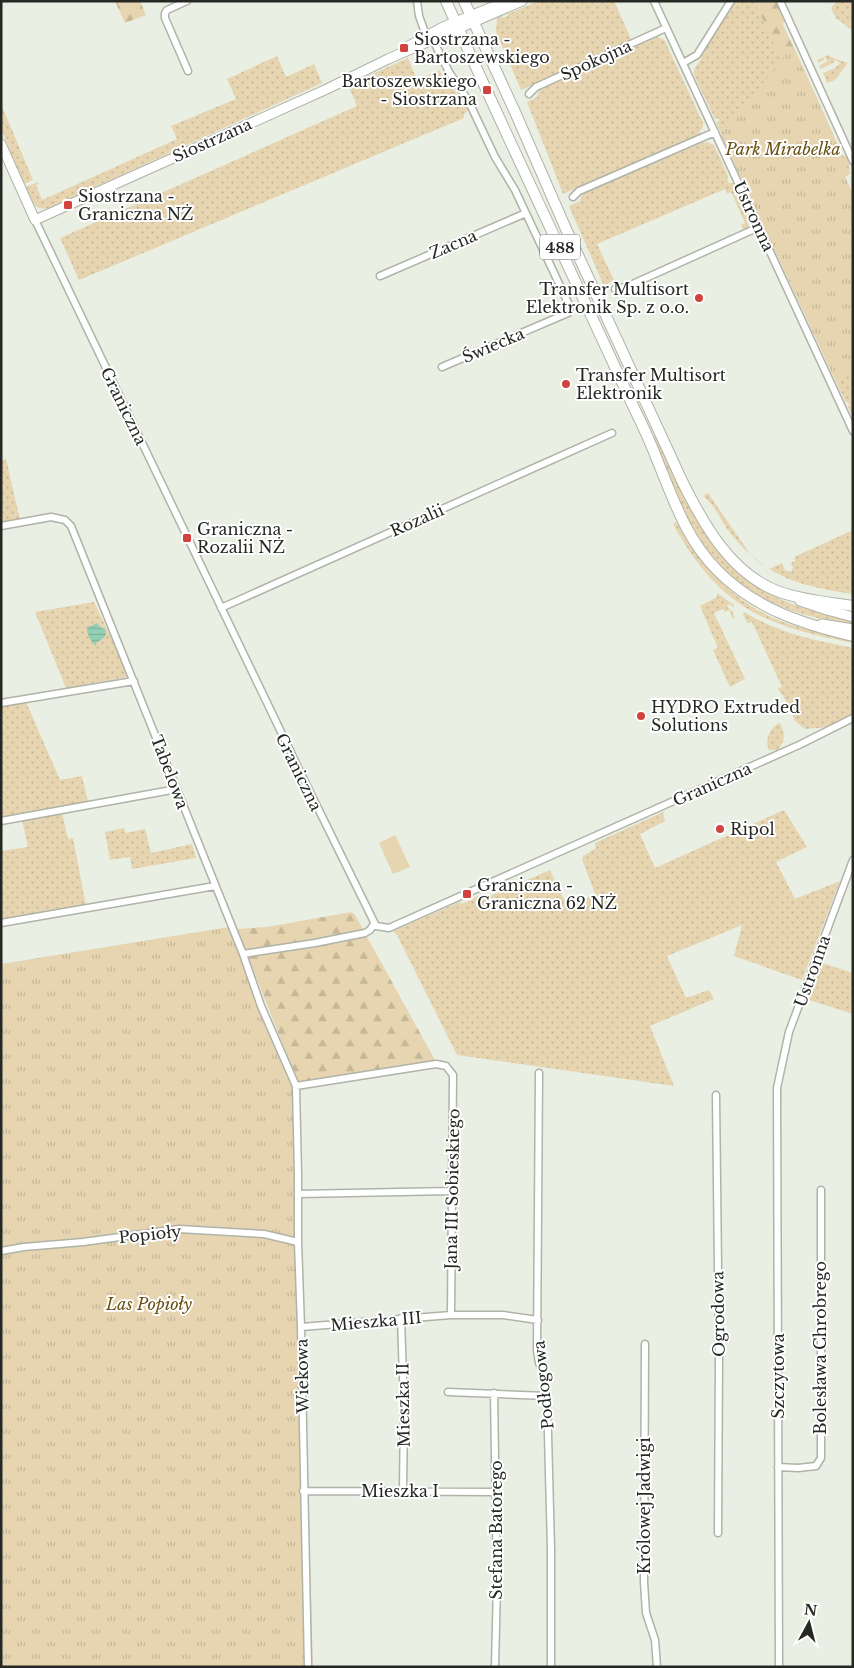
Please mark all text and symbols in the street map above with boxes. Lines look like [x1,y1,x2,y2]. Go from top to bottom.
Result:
place label: Siostrzana - Bartoszewskiego [414,29,550,67]
street label: Spokojna [557,35,635,85]
marker: Siostrzana - Bartoszewskiego [398,42,410,54]
place label: Bartoszewskiego - Siostrzana [341,71,477,109]
marker: Bartoszewskiego - Siostrzana [481,84,493,96]
street label: Siostrzana [169,114,255,166]
park label: Park Mirabelka [724,139,841,159]
street label: Ustronna [729,178,779,254]
place label: Siostrzana - Graniczna NŻ [78,186,193,224]
marker: Siostrzana - Graniczna NŻ [62,199,74,211]
street label: Zacna [426,225,480,263]
road number: 488 [540,234,580,260]
place label: Transfer Multisort Elektronik Sp. z o.o. [526,279,689,317]
marker: Transfer Multisort Elektronik Sp. z o.o. [693,292,705,304]
street label: Świecka [459,323,527,367]
street label: Graniczna [97,364,152,448]
place label: Transfer Multisort Elektronik [576,365,726,403]
marker: Transfer Multisort Elektronik [560,378,572,390]
street label: Rozalii [387,499,447,541]
place label: Graniczna - Rozalii NŻ [197,519,293,557]
marker: Graniczna - Rozalii NŻ [181,532,193,544]
place label: HYDRO Extruded Solutions [651,697,800,735]
marker: HYDRO Extruded Solutions [635,710,647,722]
street label: Graniczna [272,730,327,814]
street label: Tabelowa [147,732,193,812]
street label: Graniczna [669,758,755,810]
place label: Ripol [730,819,775,839]
marker: Ripol [714,823,726,835]
place label: Graniczna - Graniczna 62 NŻ [477,875,617,913]
marker: Graniczna - Graniczna 62 NŻ [461,888,473,900]
street label: Ustronna [790,932,834,1010]
street label: Jana III Sobieskiego [441,1108,463,1272]
street label: Popioły [118,1221,183,1247]
street label: Bolesława Chrobrego [810,1261,830,1435]
street label: Ogrodowa [707,1271,729,1357]
park label: Las Popioły [105,1294,193,1314]
street label: Mieszka III [330,1307,422,1335]
street label: Szczytowa [768,1333,788,1419]
street label: Wiekowa [291,1338,313,1415]
street label: Podłogowa [528,1339,558,1431]
street label: Mieszka II [392,1363,414,1447]
street label: Królowej Jadwigi [634,1437,654,1575]
street label: Stefana Batorego [486,1460,506,1600]
street label: Mieszka I [361,1481,439,1501]
north arrow [784,1598,834,1648]
text: N [803,1600,818,1620]

